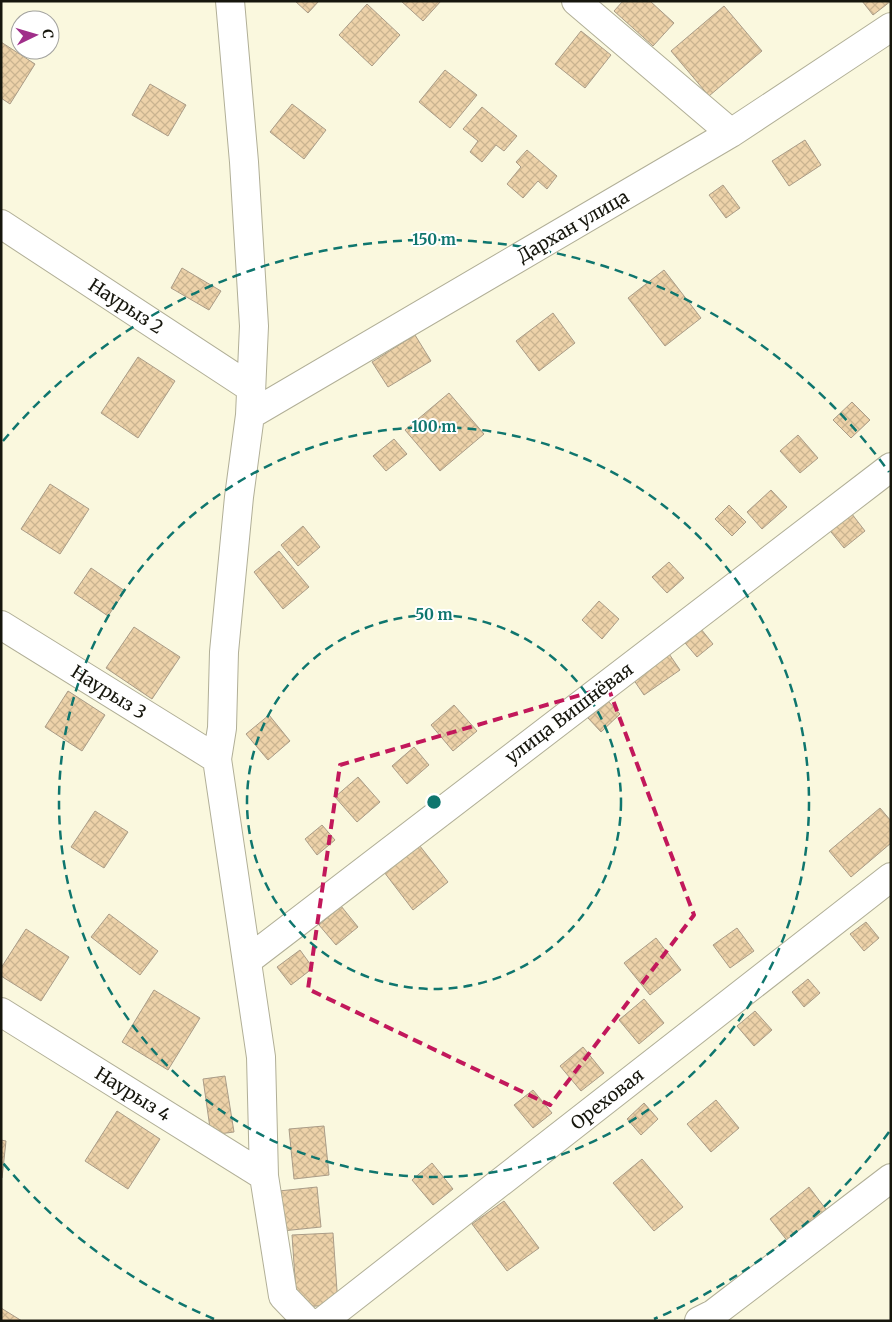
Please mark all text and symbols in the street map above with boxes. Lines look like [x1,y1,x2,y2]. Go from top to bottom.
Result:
north arrow [10,10,60,60]
text: С [39,28,57,39]
street label: Дархан улица [513,185,633,267]
text: 150 m [412,230,456,249]
street label: Наурыз 2 [84,273,168,339]
text: 100 m [412,417,456,436]
text: 50 m [415,605,453,624]
street label: улица Вишнёвая [500,657,638,769]
street label: Наурыз 3 [67,660,151,724]
centre of rings [425,793,443,811]
street label: Наурыз 4 [91,1062,175,1126]
street label: Ореховая [566,1063,648,1135]

